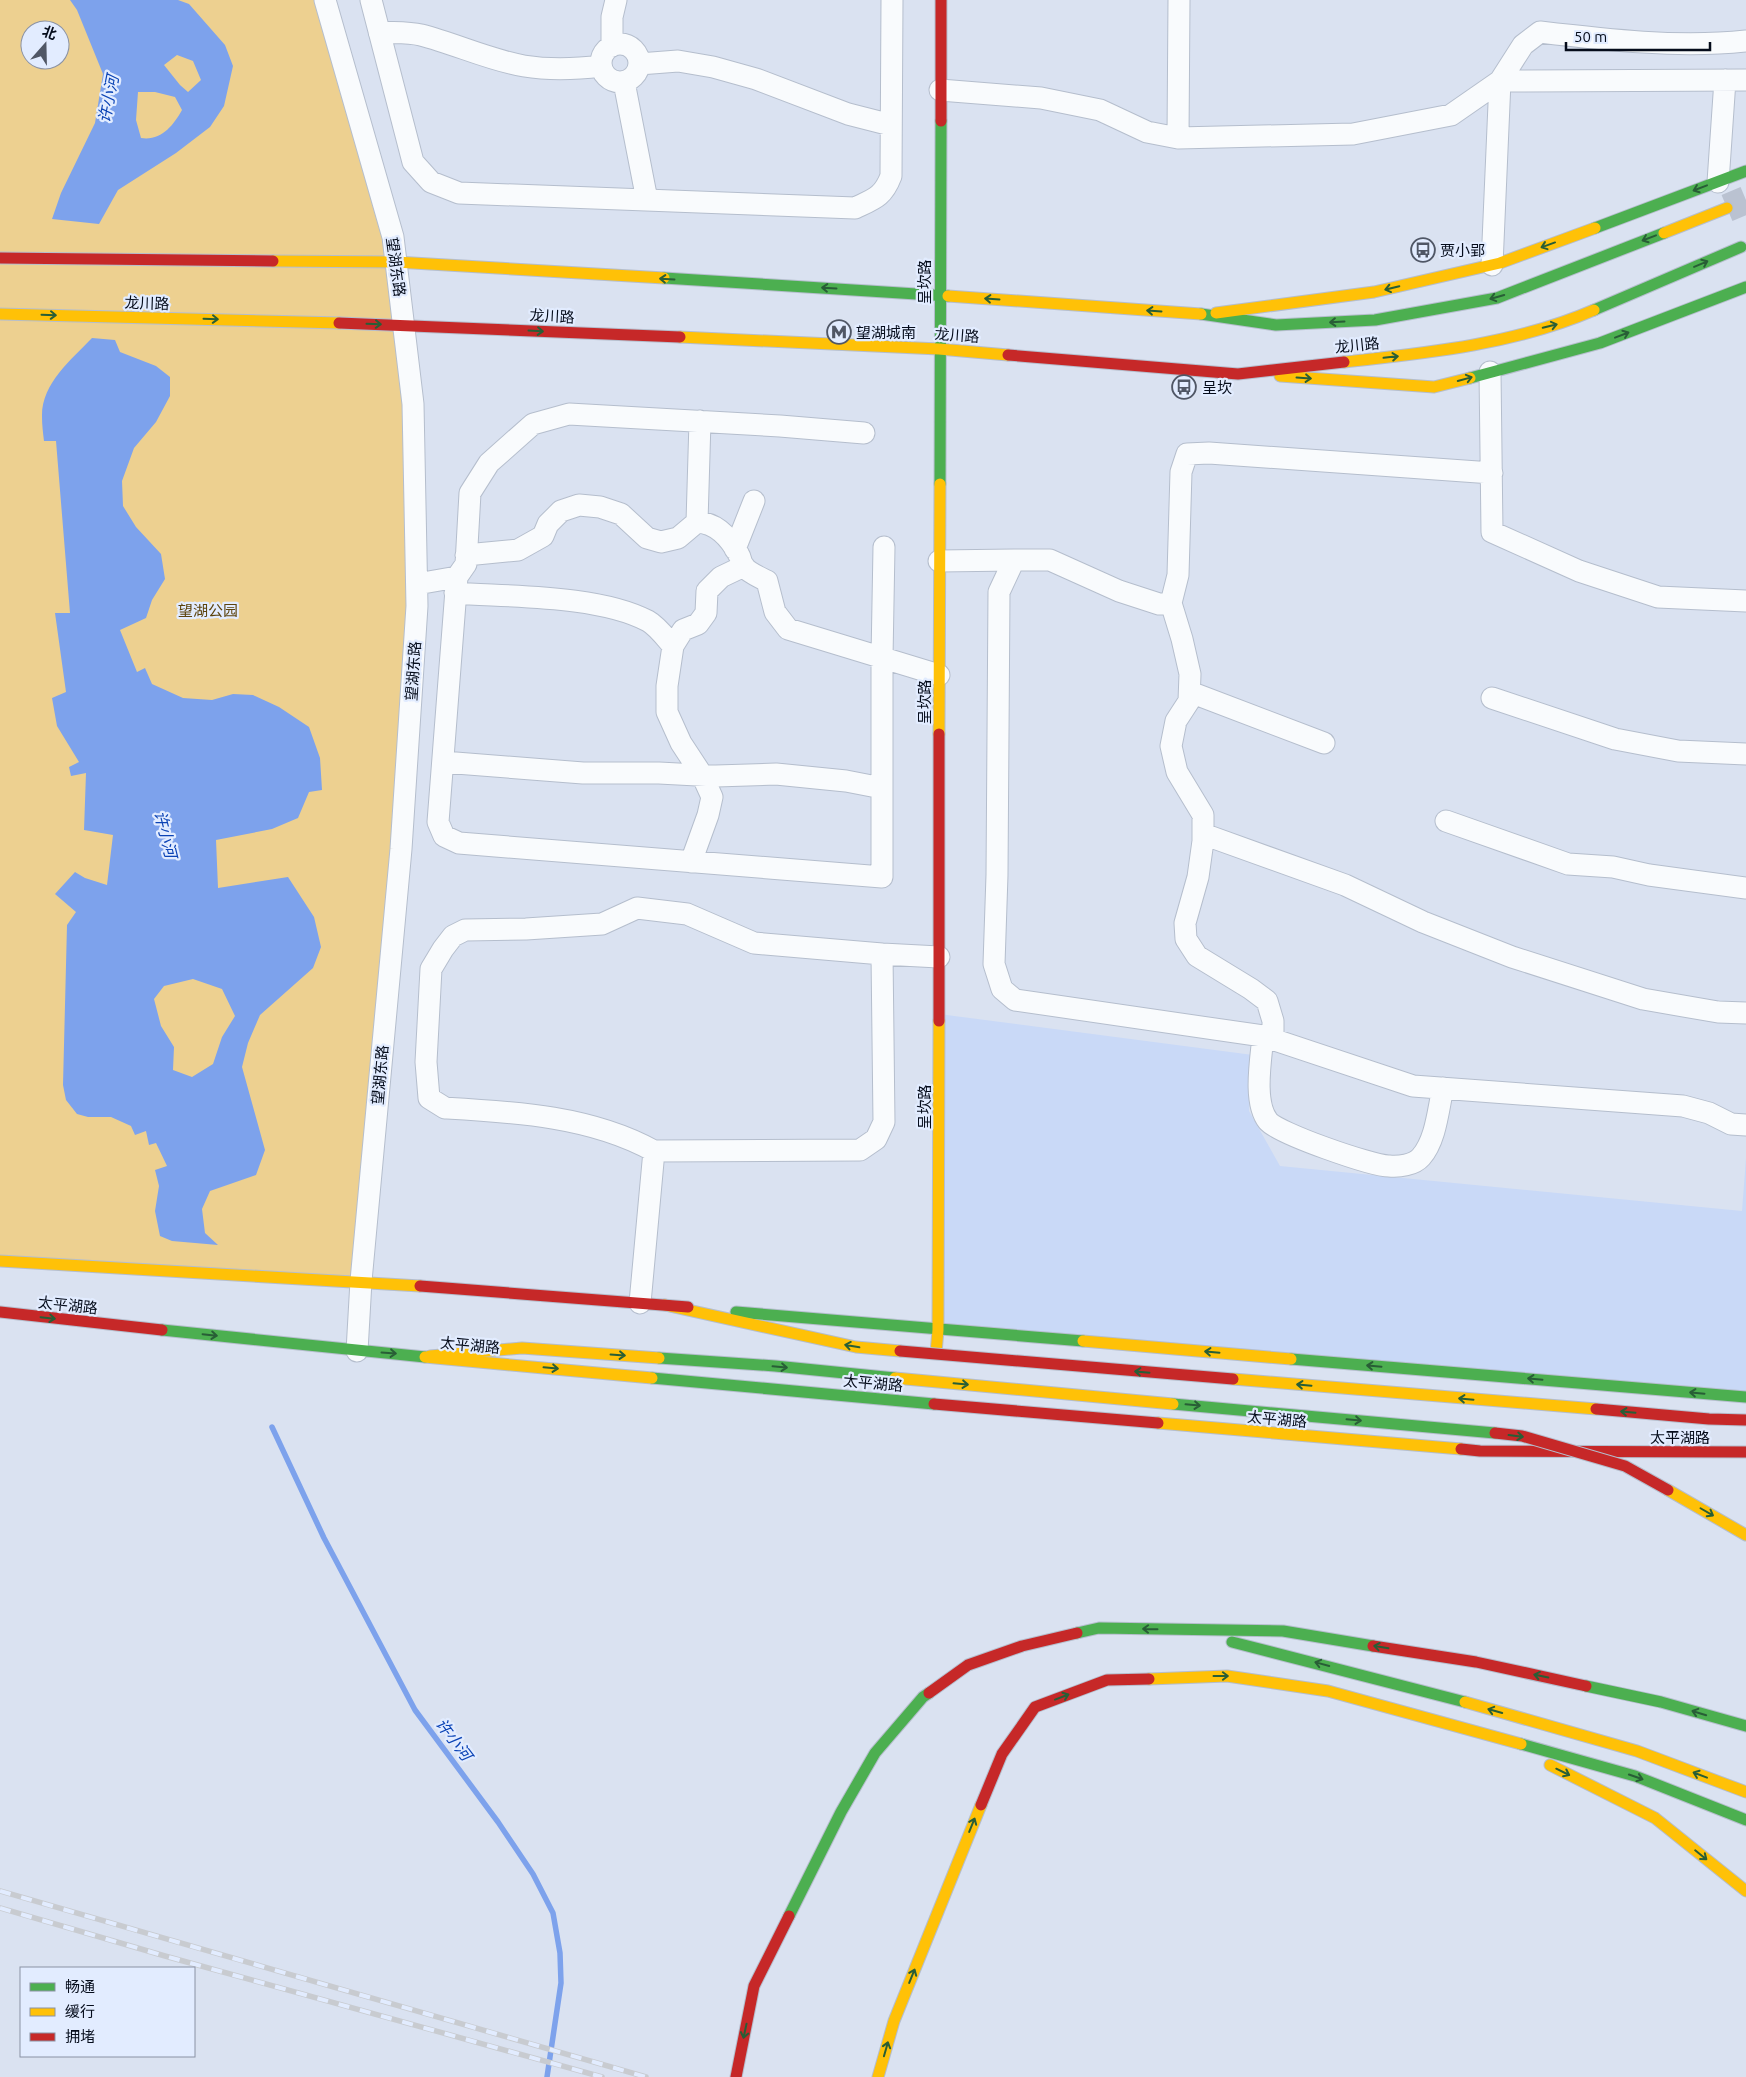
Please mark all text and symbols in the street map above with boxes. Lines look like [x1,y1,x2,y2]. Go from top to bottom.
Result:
north arrow [20,20,70,70]
scale bar [1566,20,1710,52]
text: 北 [40,23,59,43]
text: 50 m [1574,28,1607,45]
water label: 许小河 [95,71,122,124]
one-way arrow [1693,184,1709,193]
one-way arrow [1642,234,1657,244]
street label: 望湖东路 [383,236,409,298]
bus stop icon: 贾小郢 [1410,237,1436,263]
one-way arrow [1541,241,1556,250]
place label: 贾小郢 [1440,242,1485,259]
street label: 呈坎路 [916,259,933,305]
one-way arrow [1693,259,1708,269]
one-way arrow [659,274,675,283]
one-way arrow [822,284,838,293]
one-way arrow [1384,284,1400,293]
one-way arrow [1490,292,1506,302]
street label: 龙川路 [124,294,170,312]
one-way arrow [984,294,1000,303]
street label: 龙川路 [529,306,575,326]
one-way arrow [1146,306,1162,316]
one-way arrow [40,310,56,320]
one-way arrow [203,315,219,324]
one-way arrow [1329,318,1345,327]
one-way arrow [365,319,381,329]
metro station icon: 望湖城南 [826,319,852,345]
one-way arrow [1542,321,1558,330]
place label: 望湖城南 [856,324,916,341]
street label: 龙川路 [934,325,980,345]
one-way arrow [528,326,544,335]
one-way arrow [1614,329,1629,339]
street label: 龙川路 [1334,334,1380,356]
one-way arrow [1383,352,1399,362]
bus stop icon: 呈坎 [1171,374,1197,400]
one-way arrow [1296,374,1312,383]
one-way arrow [1457,374,1473,383]
place label: 呈坎 [1202,379,1232,396]
park label: 望湖公园 [178,602,238,619]
street label: 望湖东路 [402,640,424,702]
street label: 呈坎路 [916,679,933,725]
water label: 许小河 [151,809,181,862]
street label: 望湖东路 [369,1044,391,1106]
street label: 呈坎路 [916,1084,933,1130]
street label: 太平湖路 [37,1293,99,1317]
one-way arrow [40,1313,56,1323]
one-way arrow [202,1330,218,1340]
street label: 太平湖路 [439,1334,501,1356]
one-way arrow [844,1340,860,1350]
one-way arrow [1204,1348,1220,1357]
one-way arrow [381,1349,397,1358]
one-way arrow [610,1350,626,1359]
one-way arrow [1366,1361,1382,1371]
one-way arrow [772,1362,788,1372]
one-way arrow [543,1363,559,1373]
one-way arrow [1134,1367,1150,1377]
street label: 太平湖路 [842,1372,904,1394]
one-way arrow [1528,1375,1544,1384]
one-way arrow [953,1379,969,1389]
one-way arrow [1296,1381,1312,1390]
one-way arrow [1690,1388,1706,1397]
one-way arrow [1458,1394,1474,1403]
one-way arrow [1184,1400,1200,1410]
one-way arrow [1620,1407,1636,1417]
street label: 太平湖路 [1246,1408,1308,1430]
one-way arrow [1346,1416,1362,1425]
street label: 太平湖路 [1650,1429,1710,1446]
one-way arrow [1508,1431,1524,1441]
one-way arrow [1700,1507,1715,1517]
one-way arrow [1142,1624,1158,1634]
one-way arrow [1374,1641,1390,1651]
one-way arrow [1314,1659,1330,1668]
one-way arrow [1533,1670,1549,1680]
one-way arrow [1212,1671,1229,1681]
one-way arrow [1054,1692,1069,1701]
one-way arrow [1488,1705,1504,1715]
one-way arrow [1692,1708,1707,1717]
water label: 许小河 [432,1714,477,1766]
one-way arrow [1555,1768,1570,1777]
one-way arrow [1693,1770,1709,1779]
one-way arrow [1627,1773,1643,1782]
one-way arrow [968,1818,977,1833]
one-way arrow [1695,1849,1708,1860]
legend [20,1967,195,2057]
one-way arrow [908,1969,917,1984]
text: 畅通 [65,1978,95,1995]
text: 缓行 [65,2003,95,2020]
one-way arrow [740,2023,749,2039]
text: 拥堵 [65,2028,95,2045]
one-way arrow [882,2041,891,2057]

